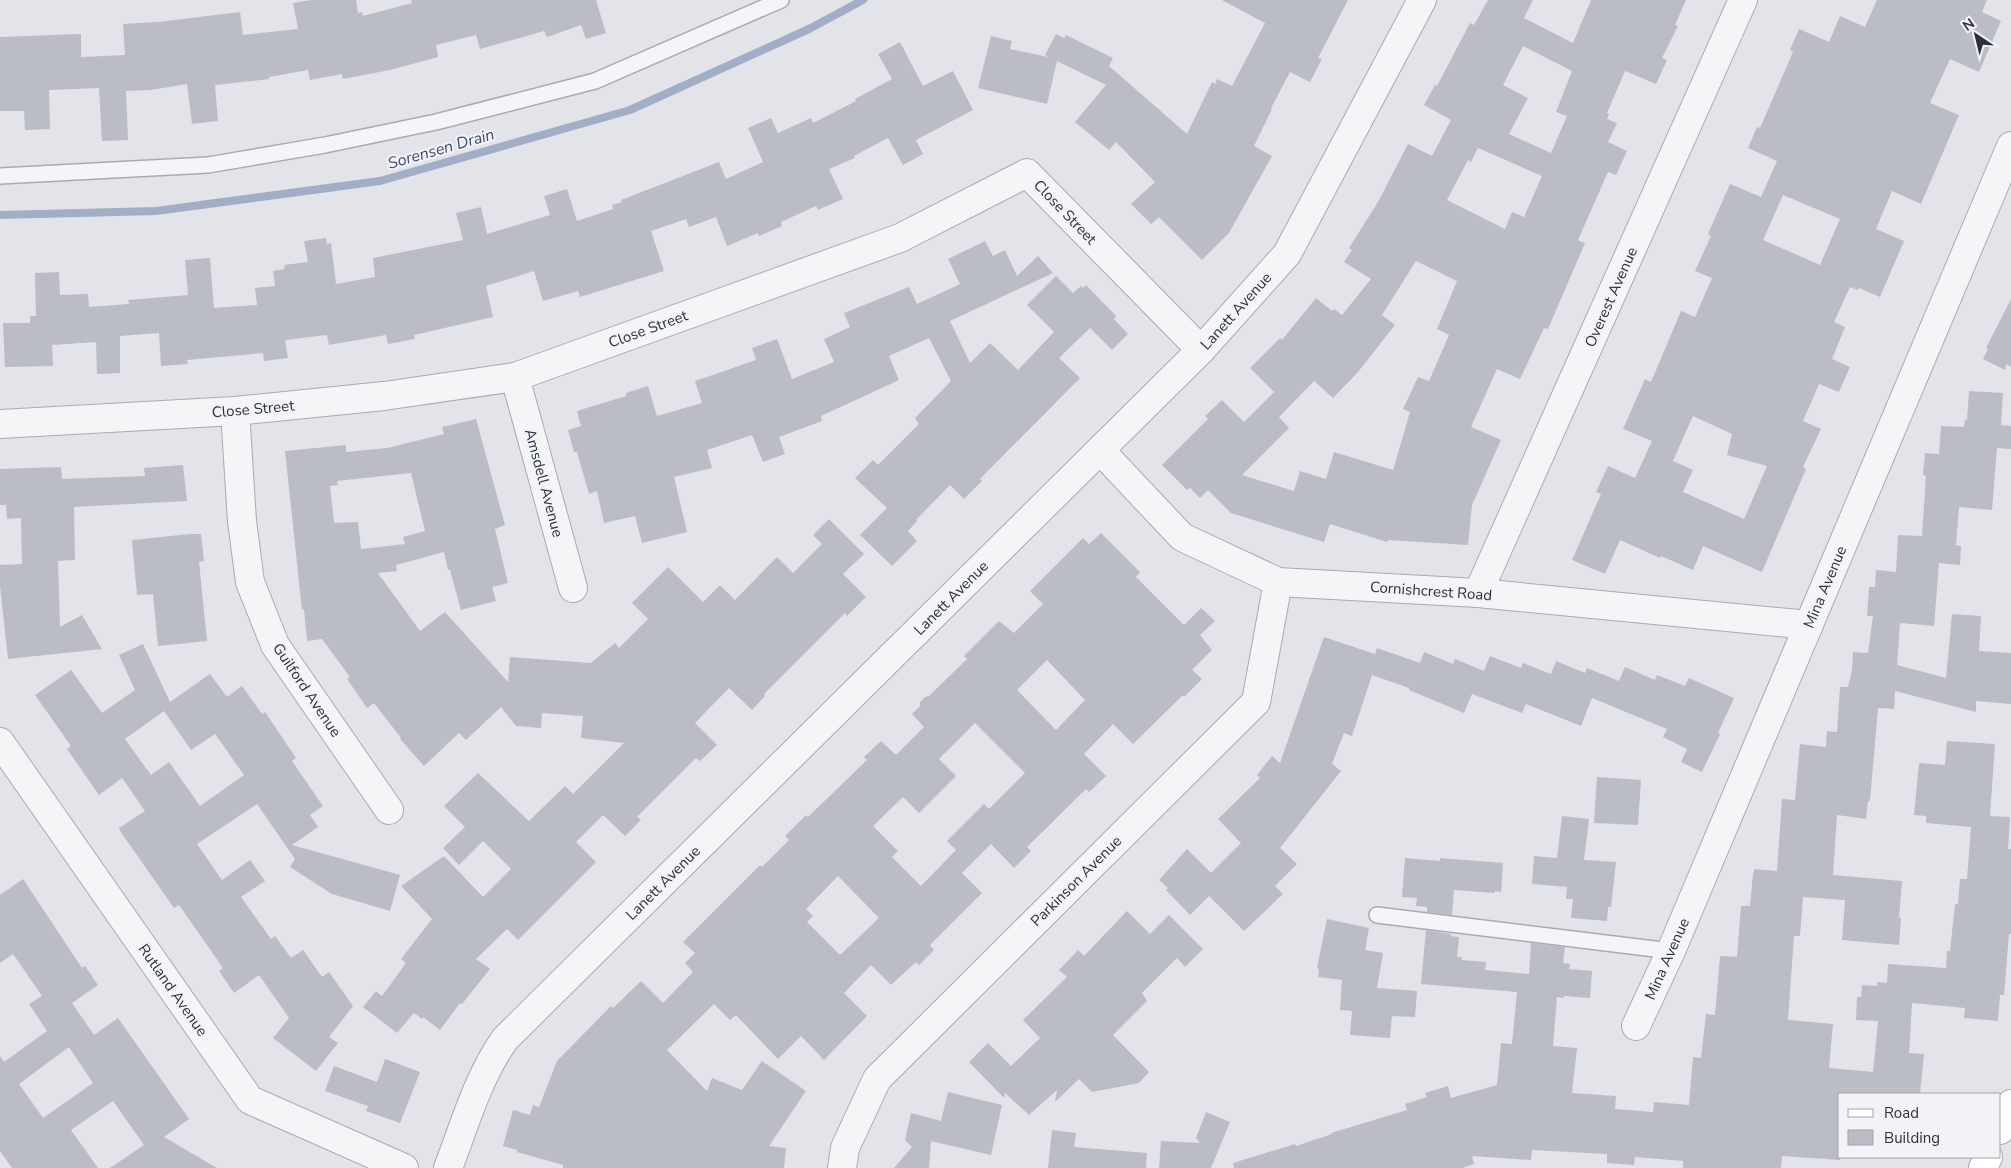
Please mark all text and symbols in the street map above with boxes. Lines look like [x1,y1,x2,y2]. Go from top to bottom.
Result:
north arrow [1951,10,2001,60]
text: N [1959,14,1979,36]
water label: Sorensen Drain [385,123,497,175]
street label: Close Street [1029,175,1101,249]
street label: Overest Avenue [1580,244,1642,350]
street label: Lanett Avenue [1196,268,1276,354]
street label: Close Street [606,305,691,353]
street label: Close Street [211,395,296,423]
street label: Amsdell Avenue [520,427,568,539]
street label: Mina Avenue [1799,543,1851,631]
street label: Lanett Avenue [909,556,993,640]
street label: Cornishcrest Road [1369,577,1493,605]
street label: Guilford Avenue [268,639,346,741]
street label: Parkinson Avenue [1026,831,1126,931]
street label: Lanett Avenue [621,841,705,925]
street label: Mina Avenue [1640,915,1694,1003]
street label: Rutland Avenue [134,940,212,1040]
legend [1838,1093,2001,1158]
text: Road [1884,1103,1919,1123]
text: Building [1884,1128,1940,1148]

